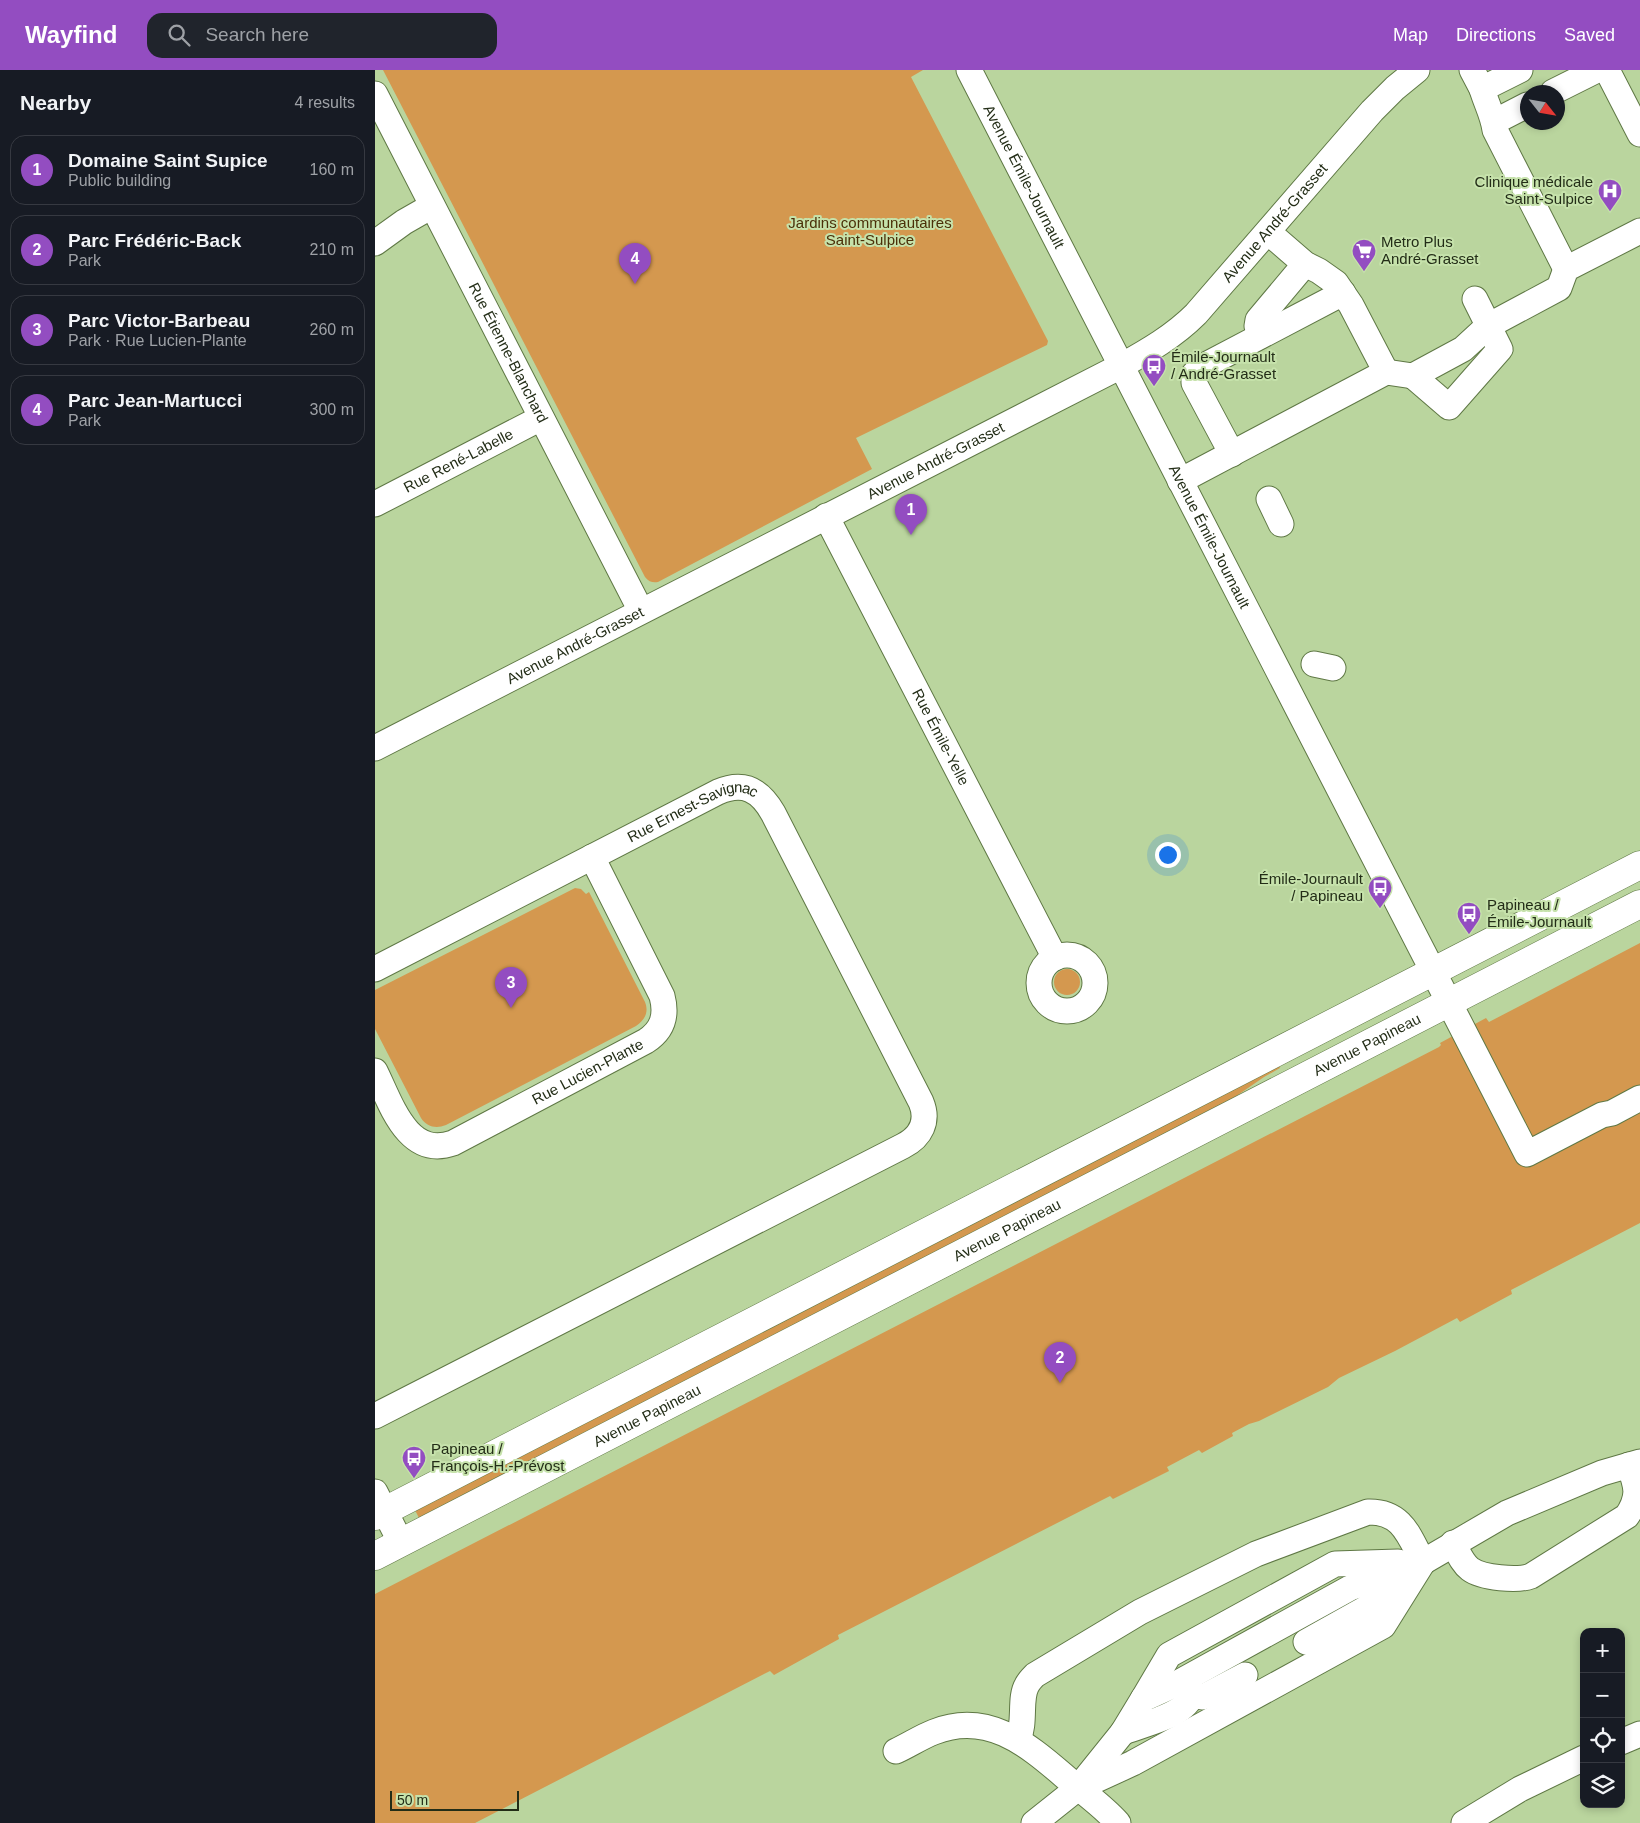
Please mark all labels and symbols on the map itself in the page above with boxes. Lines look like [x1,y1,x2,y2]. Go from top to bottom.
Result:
north arrow [1520,85,1565,130]
street label: Avenue Émile-Journault [980,102,1069,252]
street label: Avenue André-Grasset [1218,159,1331,286]
place label: Clinique médicale Saint-Sulpice [1475,173,1593,207]
hospital icon: Clinique médicale Saint-Sulpice [1597,178,1623,212]
park label: Jardins communautaires Saint-Sulpice [788,214,952,248]
place label: Metro Plus André-Grasset [1381,233,1479,267]
supermarket icon: Metro Plus André-Grasset [1351,238,1377,272]
pin: 4 [619,243,651,284]
street label: Rue Étienne-Blanchard [466,280,552,425]
place label: Émile-Journault / André-Grasset [1171,348,1277,382]
bus stop icon: Émile-Journault / André-Grasset [1141,353,1167,387]
street label: Avenue André-Grasset [864,418,1008,503]
street label: Rue René-Labelle [401,425,516,496]
street label: Avenue Émile-Journault [1166,462,1254,612]
pin: 1 [895,494,927,535]
street label: Avenue André-Grasset [504,603,647,687]
street label: Rue Émile-Yelle [909,686,973,788]
street label: Rue Ernest-Savignac [624,778,762,845]
your location [1155,842,1181,868]
place label: Émile-Journault / Papineau [1259,870,1364,904]
bus stop icon: Émile-Journault / Papineau [1367,875,1393,909]
place label: Papineau / Émile-Journault [1487,896,1592,930]
bus stop icon: Papineau / Émile-Journault [1456,901,1482,935]
pin: 3 [495,967,527,1008]
street label: Avenue Papineau [1310,1010,1423,1079]
street label: Rue Lucien-Plante [529,1035,646,1108]
street label: Avenue Papineau [950,1195,1063,1264]
pin: 2 [1044,1342,1076,1383]
street label: Avenue Papineau [590,1381,703,1450]
place label: Papineau / François-H.-Prévost [431,1440,565,1474]
bus stop icon: Papineau / François-H.-Prévost [401,1445,427,1479]
scale bar [390,1788,519,1811]

